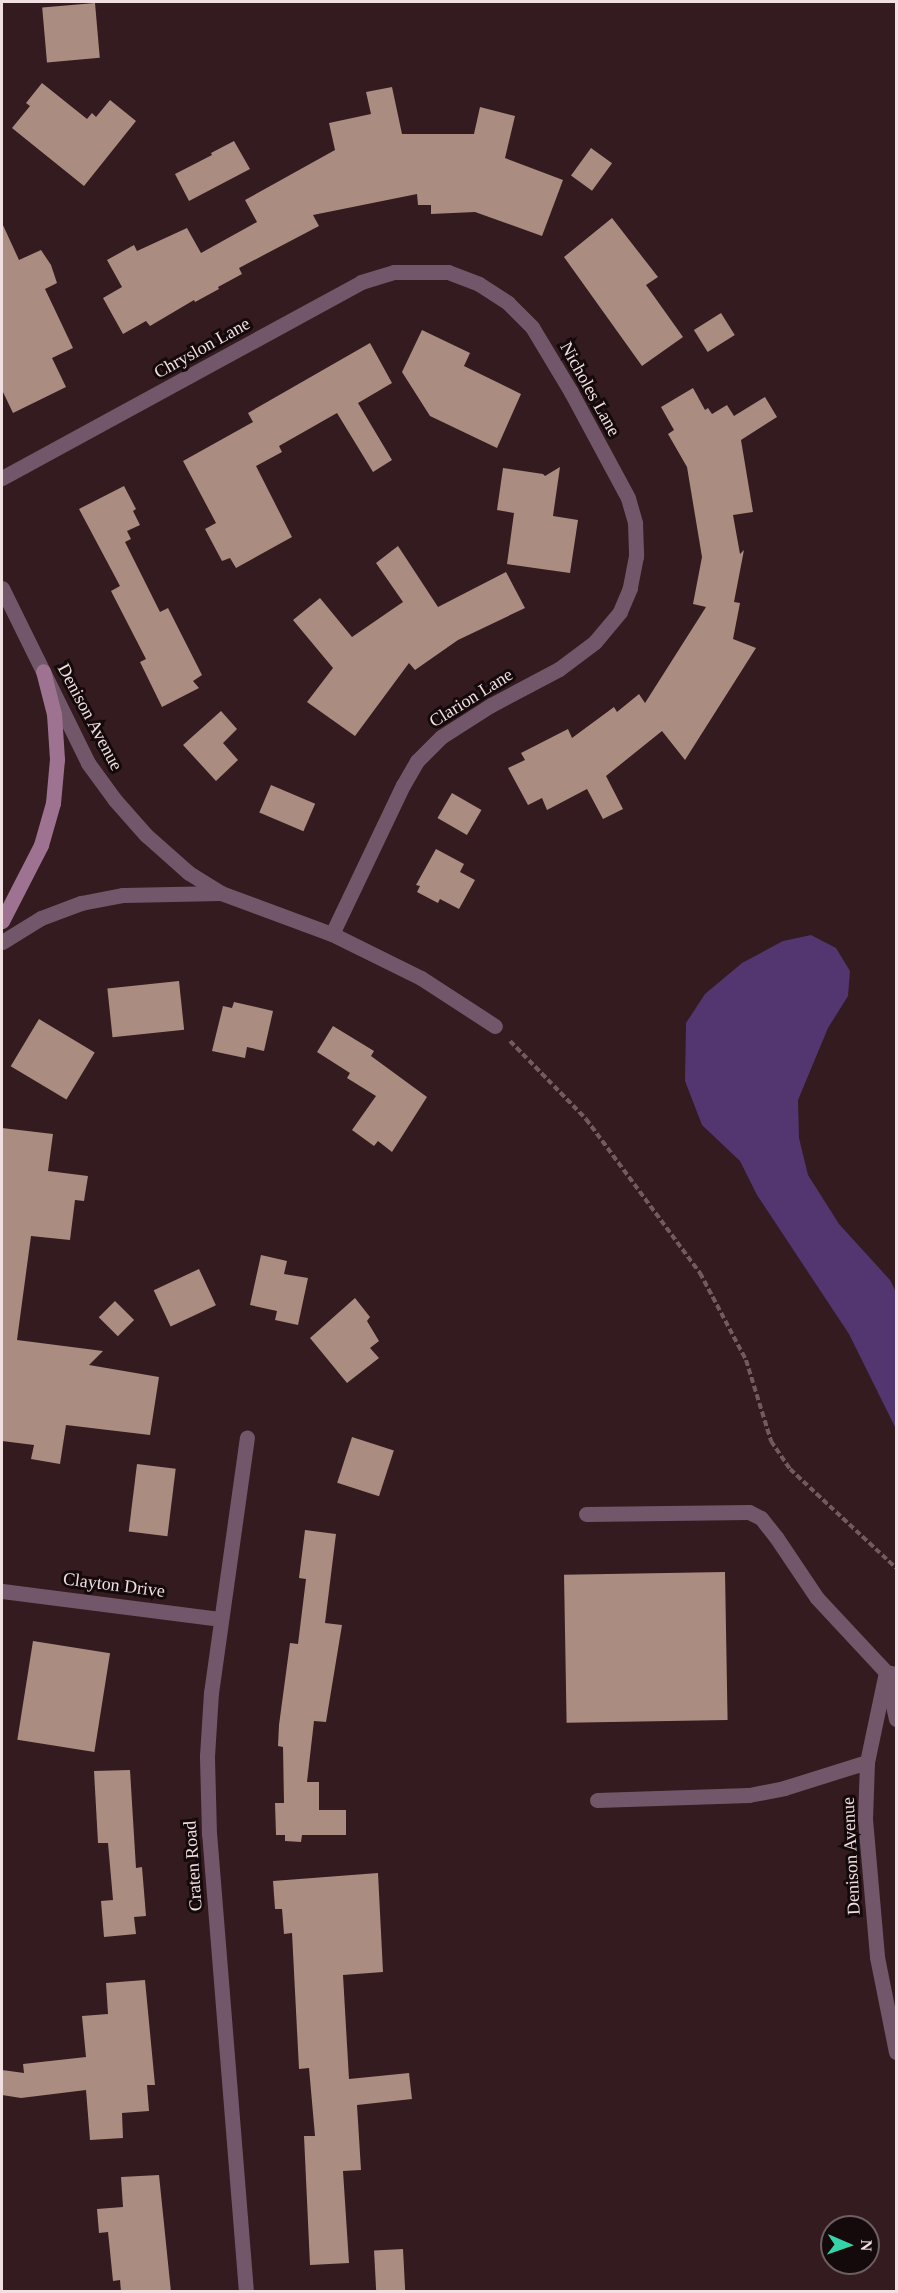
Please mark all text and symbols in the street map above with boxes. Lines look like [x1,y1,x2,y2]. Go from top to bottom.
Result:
street label: Chryslon Lane [150,313,254,383]
street label: Nicholes Lane [555,338,625,440]
street label: Denison Avenue [52,659,128,775]
street label: Clarion Lane [425,664,517,732]
street label: Clayton Drive [62,1568,166,1602]
street label: Denison Avenue [837,1796,865,1916]
street label: Craten Road [179,1820,207,1912]
north arrow [820,2215,880,2275]
text: N [858,2240,875,2252]

